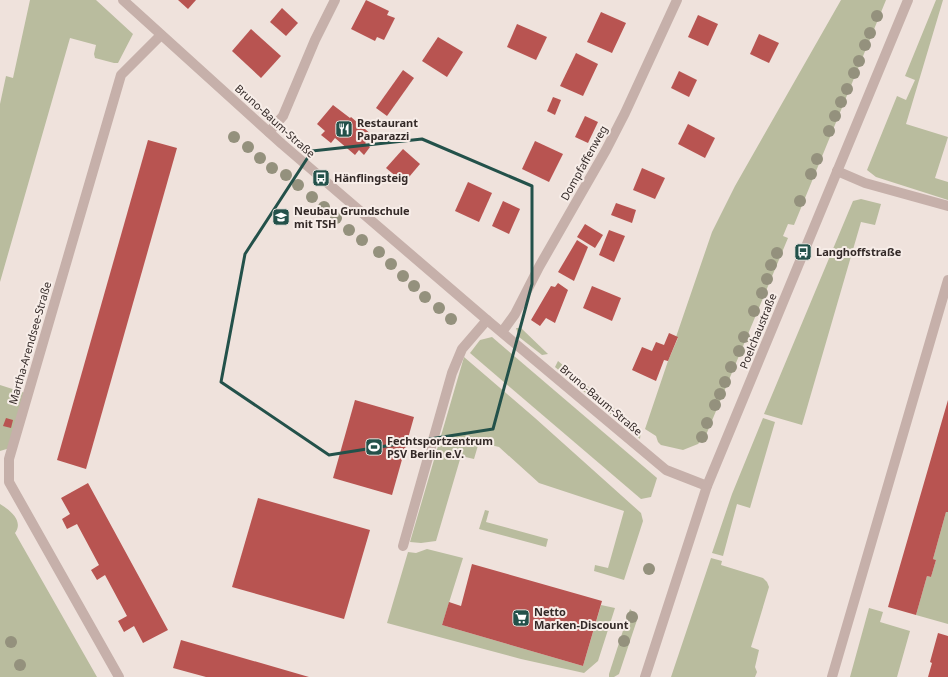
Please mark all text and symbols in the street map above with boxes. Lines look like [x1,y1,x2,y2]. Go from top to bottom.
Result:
street label: Bruno-Baum-Straße [232,81,319,161]
place label: Restaurant Paparazzi [357,115,418,143]
restaurant icon: Restaurant Paparazzi [334,119,354,139]
street label: Dompfaffenweg [557,122,610,203]
bus stop icon: Hänflingsteig [311,168,331,188]
place label: Hänflingsteig [334,170,408,185]
place label: Neubau Grundschule mit TSH [294,203,410,231]
school or university icon: Neubau Grundschule mit TSH [271,207,291,227]
bus stop icon: Langhoffstraße [793,242,813,262]
place label: Langhoffstraße [816,244,902,259]
street label: Martha-Arendsee-Straße [5,280,54,406]
street label: Poelchaustraße [736,291,780,371]
street label: Bruno-Baum-Straße [557,361,646,438]
place label: Fechtsportzentrum PSV Berlin e.V. [387,433,493,461]
sports icon: Fechtsportzentrum PSV Berlin e.V. [364,437,384,457]
place label: Netto Marken-Discount [534,604,629,632]
supermarket icon: Netto Marken-Discount [511,608,531,628]

